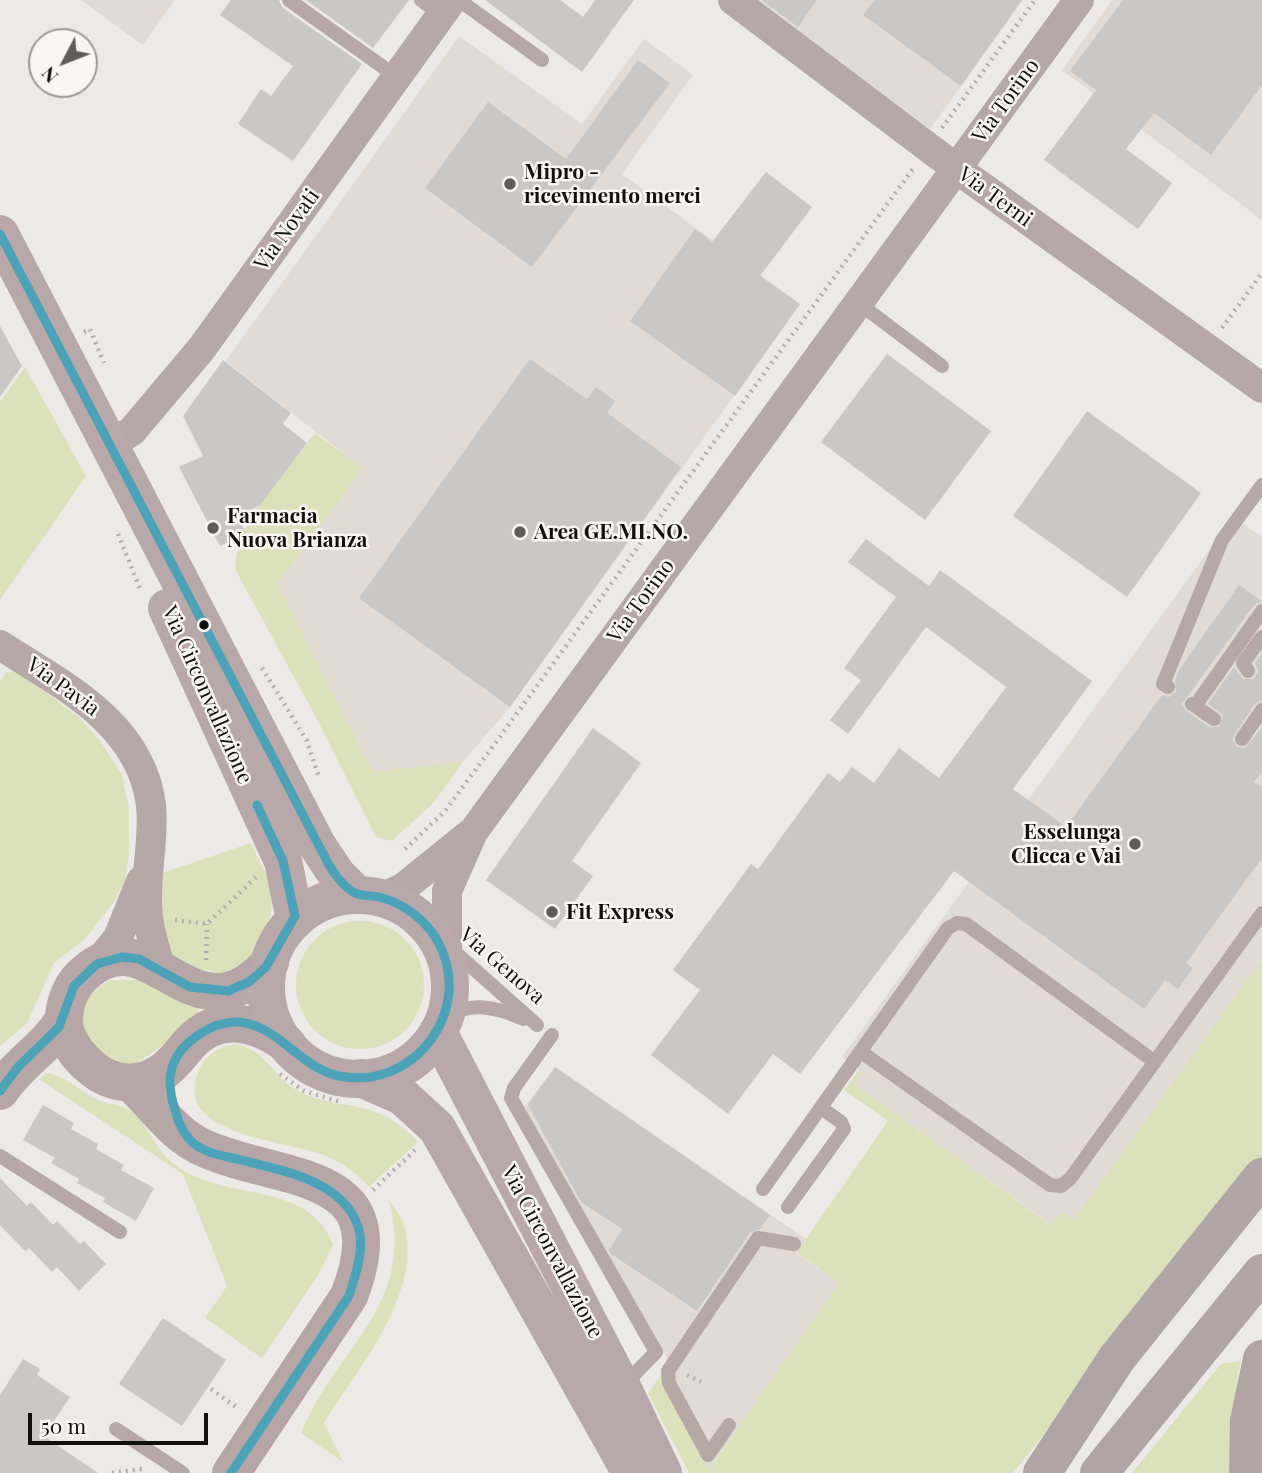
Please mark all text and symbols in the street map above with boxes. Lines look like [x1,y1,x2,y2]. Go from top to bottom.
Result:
north arrow [28,28,98,98]
street label: Via Torino [967,54,1045,148]
text: N [35,62,63,90]
place label: Mipro - ricevimento merci [524,159,701,209]
street label: Via Terni [953,162,1037,232]
marker: Mipro - ricevimento merci [502,176,518,192]
street label: Via Novati [249,184,325,276]
place label: Farmacia Nuova Brianza [227,503,367,553]
place label: Area GE.MI.NO. [534,519,688,545]
marker: Farmacia Nuova Brianza [205,520,221,536]
marker: Area GE.MI.NO. [512,524,528,540]
street label: Via Torino [602,554,680,648]
street label: Via Circonvallazione [156,602,258,788]
unlabelled marker [197,618,211,632]
street label: Via Pavia [22,652,104,722]
place label: Esselunga Clicca e Vai [1011,819,1121,869]
marker: Esselunga Clicca e Vai [1127,836,1143,852]
place label: Fit Express [566,899,674,925]
marker: Fit Express [544,904,560,920]
street label: Via Genova [454,922,550,1010]
street label: Via Circonvallazione [496,1161,608,1343]
scale bar [32,1400,212,1444]
text: 50 m [41,1411,86,1439]

